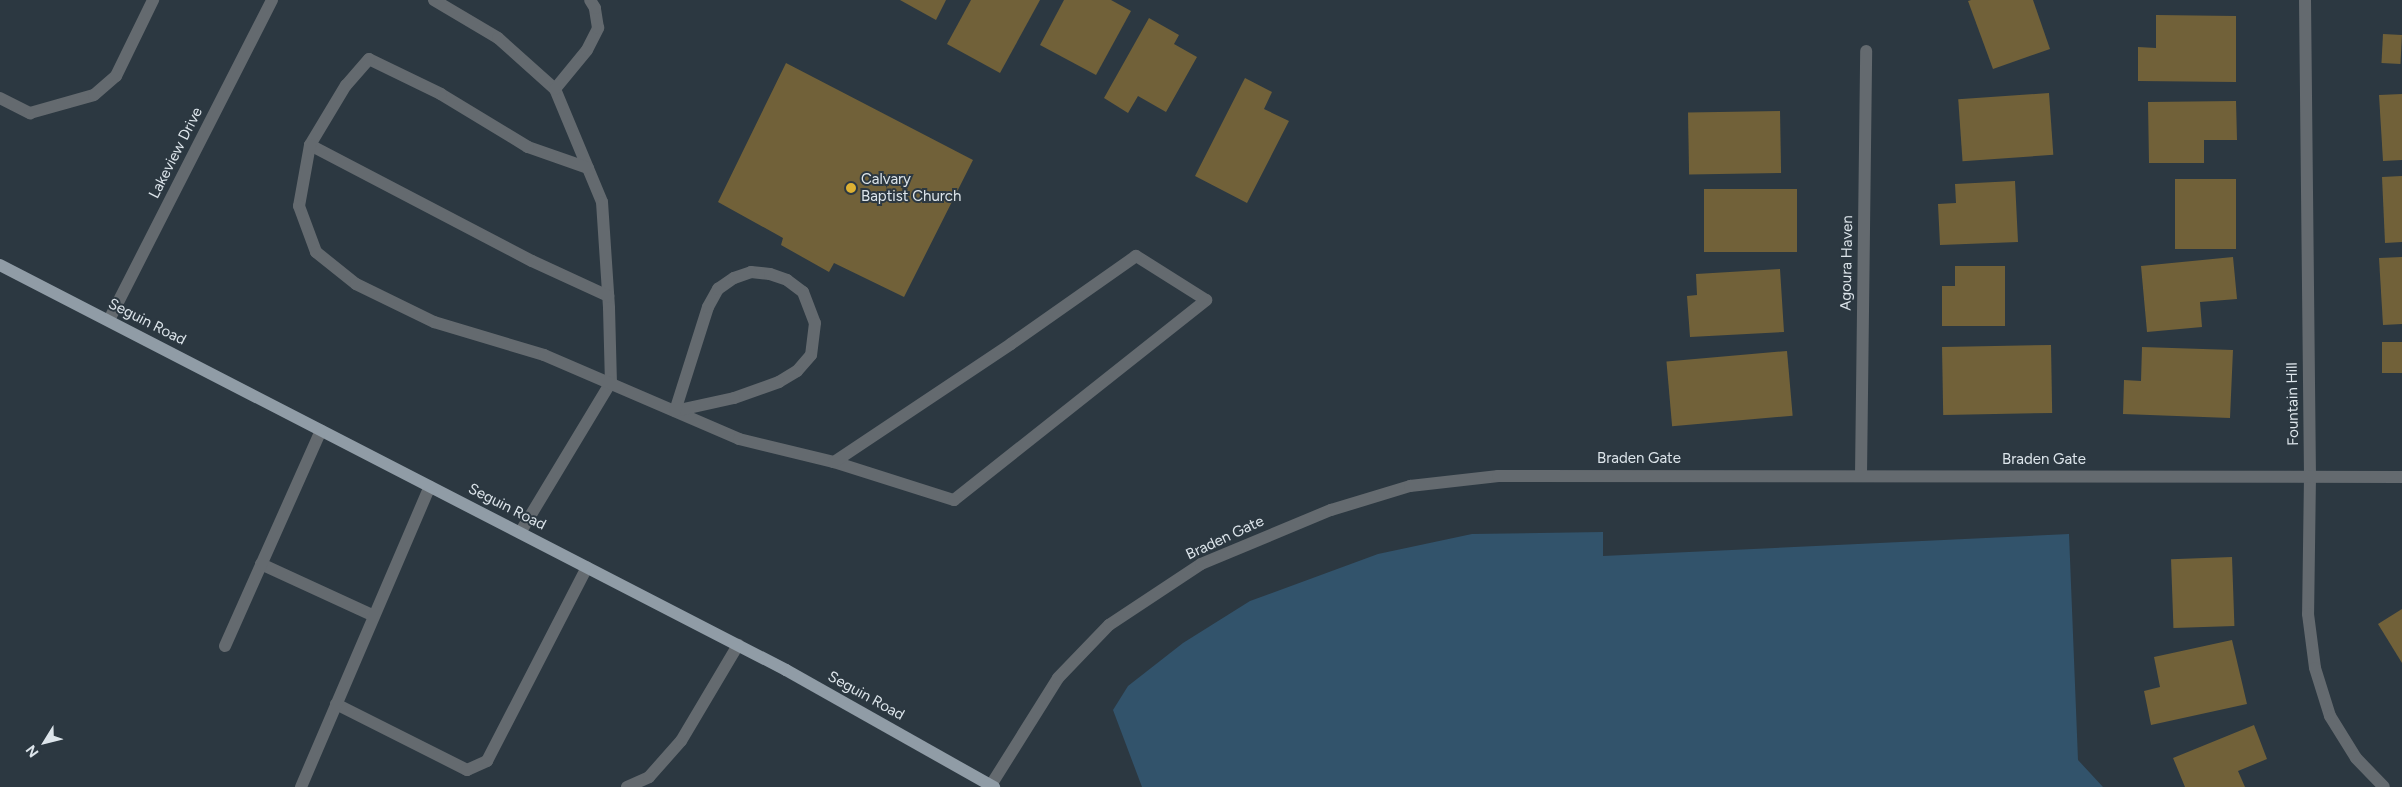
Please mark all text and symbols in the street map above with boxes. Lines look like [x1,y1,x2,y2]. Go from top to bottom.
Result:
street label: Lakeview Drive [145,104,207,202]
place label: Calvary Baptist Church [861,170,961,205]
marker: Calvary Baptist Church [845,182,857,194]
street label: Agoura Haven [1837,215,1857,311]
street label: Seguin Road [105,295,189,349]
street label: Fountain Hill [2283,362,2303,446]
street label: Braden Gate [1597,450,1681,468]
street label: Braden Gate [2002,451,2086,469]
street label: Seguin Road [465,480,549,534]
street label: Braden Gate [1183,512,1267,564]
street label: Seguin Road [825,668,907,724]
north arrow [20,717,70,767]
text: N [22,742,43,760]

